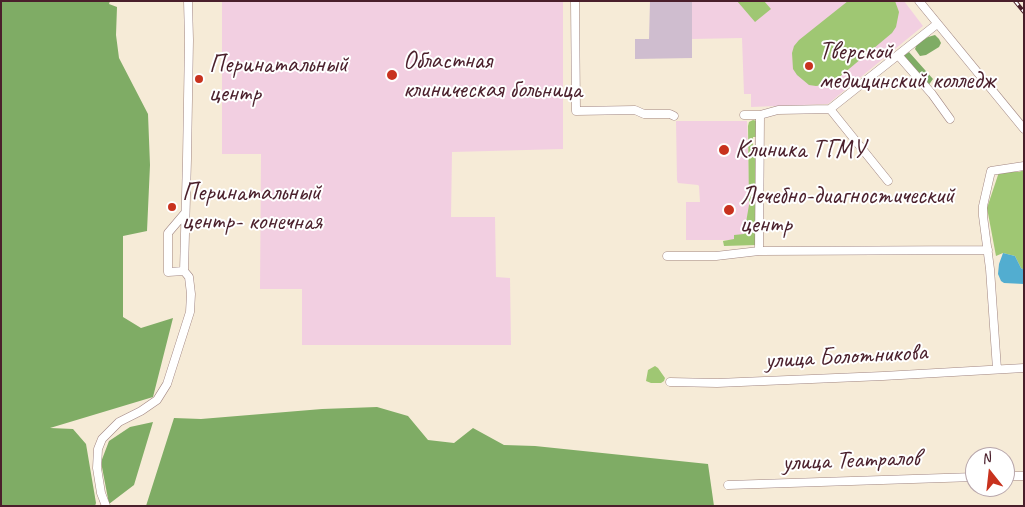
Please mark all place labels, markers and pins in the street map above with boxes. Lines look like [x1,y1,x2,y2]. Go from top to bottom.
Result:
place label: Тверской медицинский колледж [819,37,995,96]
place label: Областная клиническая больница [403,46,582,105]
place label: Перинатальный центр [209,50,348,109]
marker: Тверской медицинский колледж [803,60,815,72]
marker: Областная клиническая больница [385,68,399,82]
marker: Перинатальный центр [193,73,205,85]
place label: Клиника ТГМУ [735,135,865,165]
marker: Клиника ТГМУ [717,143,731,157]
place label: Перинатальный центр- конечная [182,178,322,237]
place label: Лечебно-диагностический центр [740,181,954,240]
marker: Перинатальный центр- конечная [166,201,178,213]
marker: Лечебно-диагностический центр [722,203,736,217]

